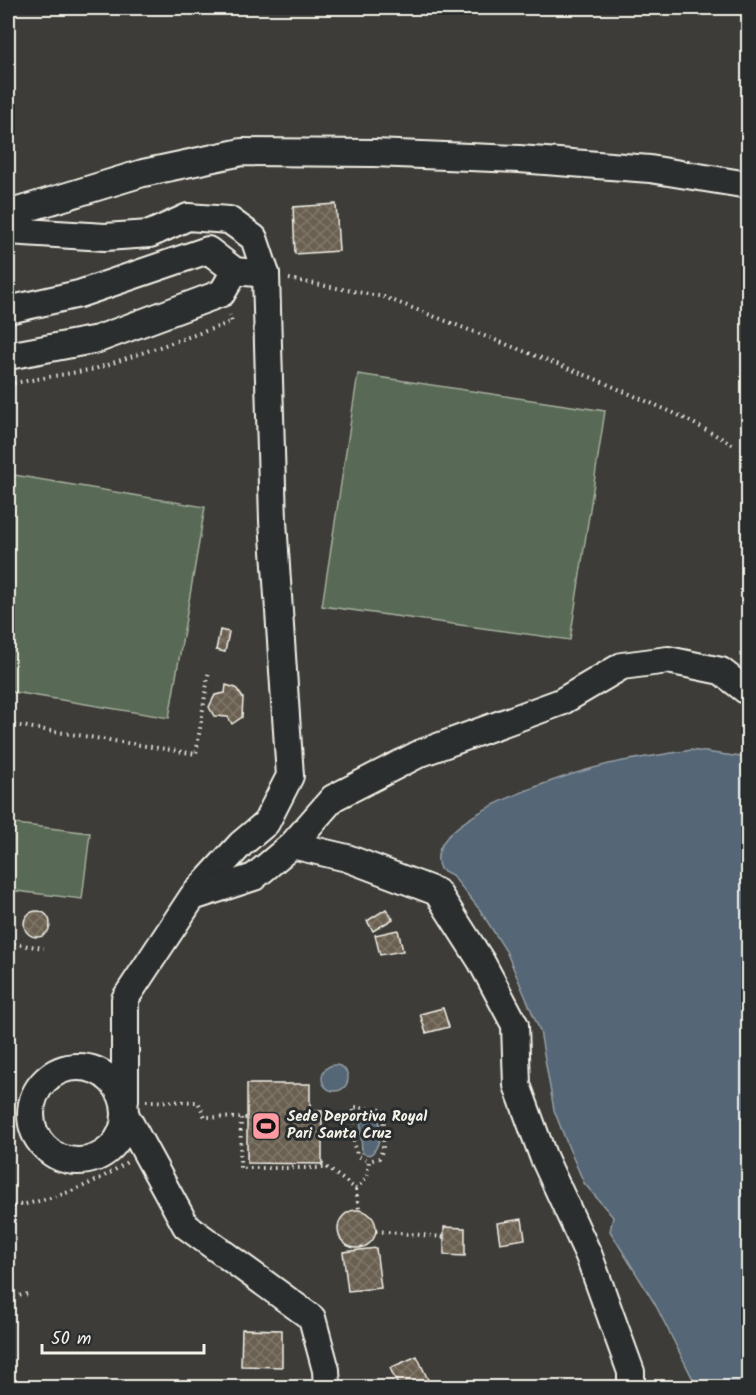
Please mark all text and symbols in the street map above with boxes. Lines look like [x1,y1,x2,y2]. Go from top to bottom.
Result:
place label: Sede Deportiva Royal Pari Santa Cruz [287,1105,427,1146]
sports icon: Sede Deportiva Royal Pari Santa Cruz [250,1110,282,1142]
scale bar [42,1317,204,1355]
text: 50 m [51,1325,91,1354]

